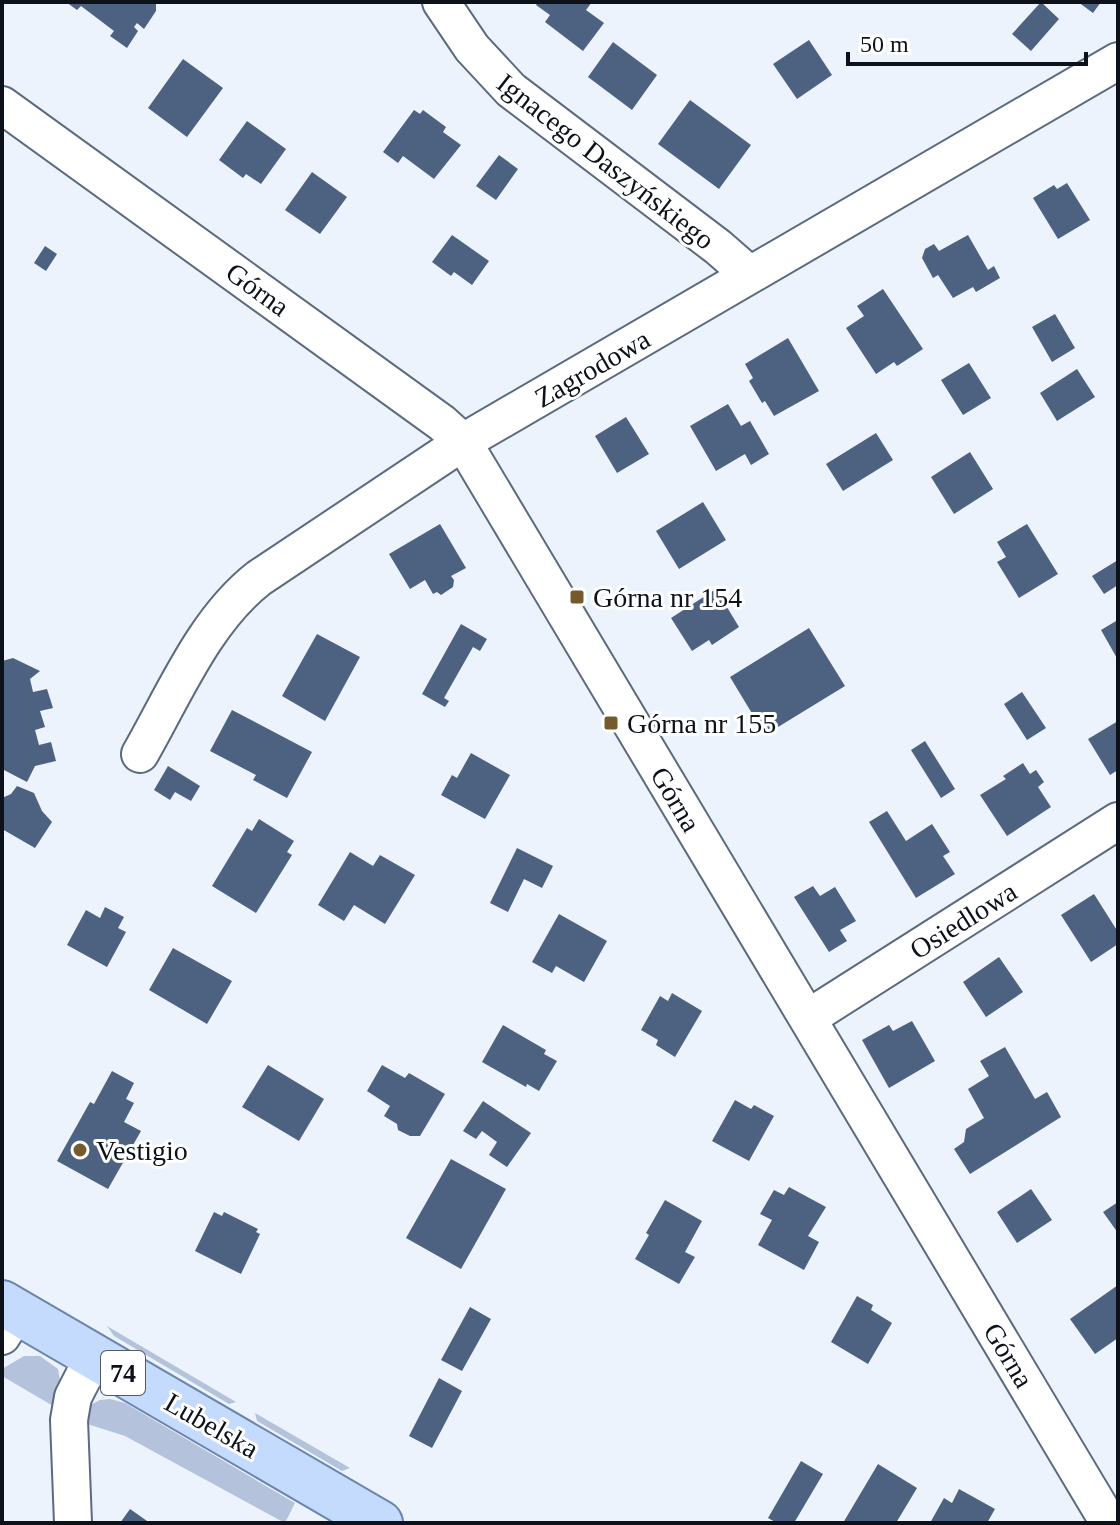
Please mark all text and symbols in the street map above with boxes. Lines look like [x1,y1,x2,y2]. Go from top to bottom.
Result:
scale bar [848,16,1086,66]
text: 50 m [860,31,909,57]
street label: Ignacego Daszyńskiego [491,67,720,256]
street label: Górna [220,256,296,323]
street label: Zagrodowa [529,323,656,414]
place label: Górna nr 154 [593,582,742,613]
marker: Górna nr 154 [568,588,586,606]
place label: Górna nr 155 [627,708,776,739]
marker: Górna nr 155 [602,714,620,732]
street label: Górna [644,761,707,838]
street label: Osiedlowa [904,875,1023,965]
place label: Vestigio [96,1135,188,1166]
marker: Vestigio [71,1141,89,1159]
street label: Górna [977,1317,1040,1394]
road number: 74 [101,1351,145,1395]
street label: Lubelska [160,1386,264,1465]

